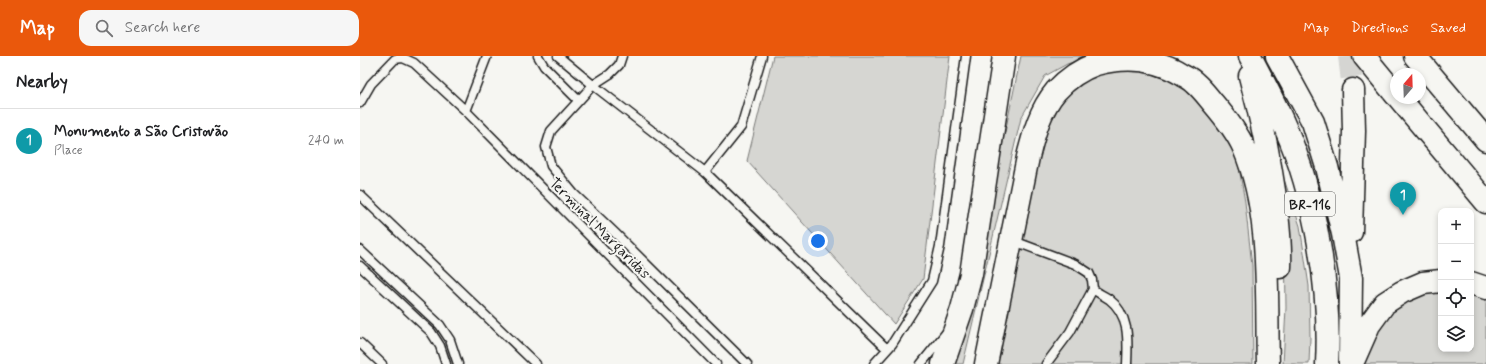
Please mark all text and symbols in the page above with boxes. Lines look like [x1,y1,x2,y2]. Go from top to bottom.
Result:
search box [79,10,359,46]
text: Map [20,16,55,41]
icon: search [93,17,115,39]
text: Search here [125,18,200,38]
text: Map [1303,19,1329,37]
text: Directions [1351,19,1409,37]
text: Saved [1431,19,1466,37]
north arrow [1390,68,1426,104]
text: Nearby [16,71,68,93]
text: Monumento a São Cristovão [54,122,228,142]
text: 1 [26,132,32,149]
text: 240 m [308,132,344,149]
text: Place [54,142,83,159]
street label: Terminal Margaridas [544,174,655,285]
pin: 1 [1390,182,1416,215]
road number: BR-116 [1285,192,1335,216]
map controls [1438,208,1474,352]
button: + [1438,208,1474,244]
your location [808,231,828,251]
button: − [1438,244,1474,280]
button: locate [1438,280,1474,316]
button: layers [1438,316,1474,352]

